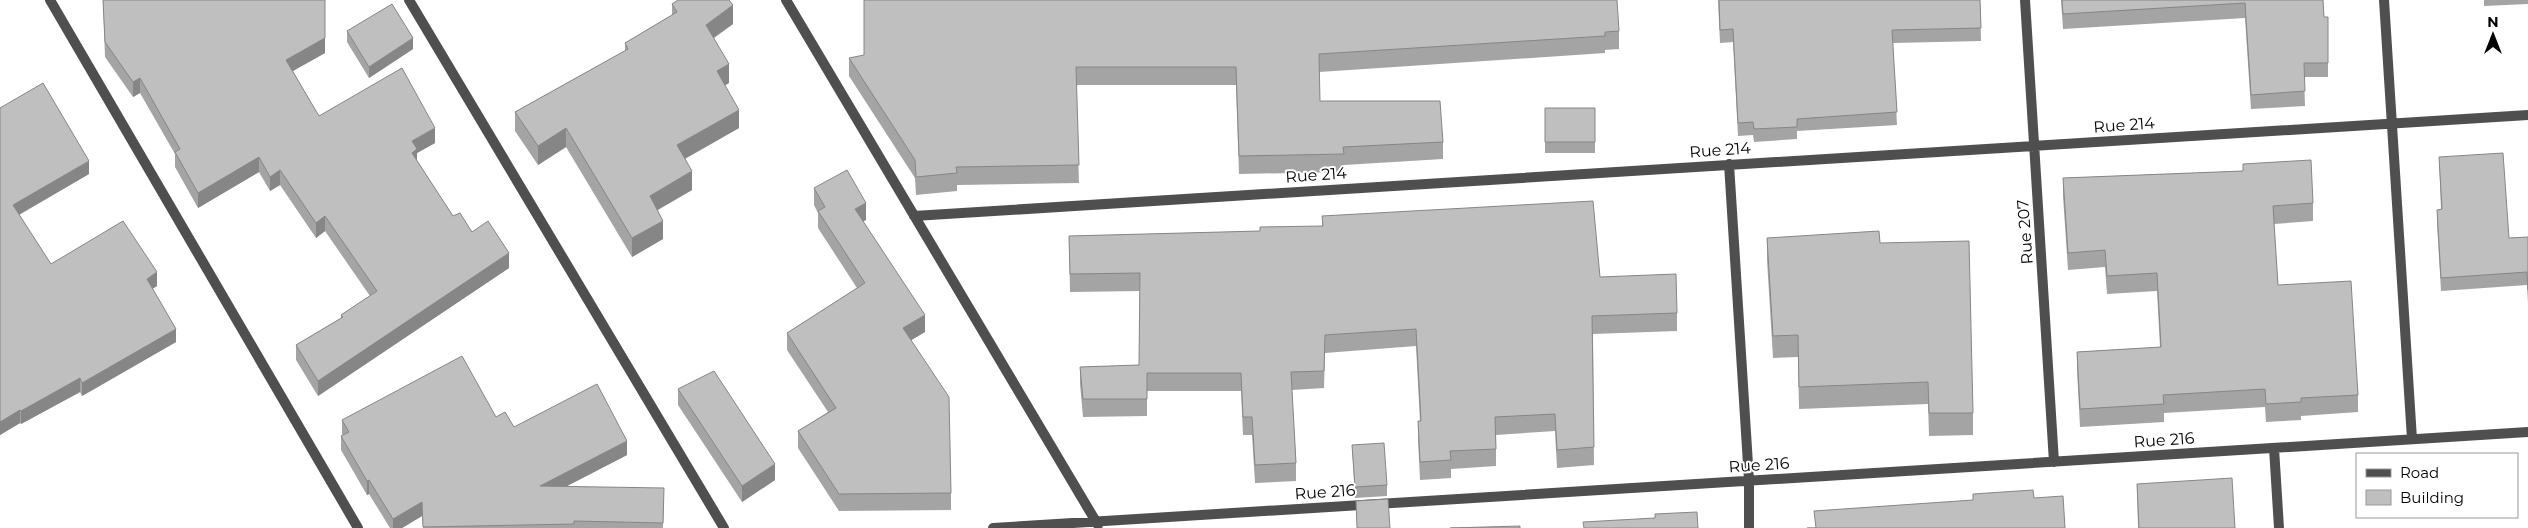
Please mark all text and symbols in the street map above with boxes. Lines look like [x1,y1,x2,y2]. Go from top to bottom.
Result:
north arrow [2468,10,2518,60]
text: N [2487,13,2499,31]
street label: Rue 214 [2093,113,2156,137]
street label: Rue 214 [1689,138,1752,162]
street label: Rue 214 [1285,163,1348,187]
street label: Rue 207 [2013,199,2037,265]
street label: Rue 216 [2133,428,2195,452]
street label: Rue 216 [1728,453,1790,477]
legend [2356,453,2518,518]
text: Road [2400,463,2439,482]
street label: Rue 216 [1294,480,1356,504]
text: Building [2400,488,2464,507]

